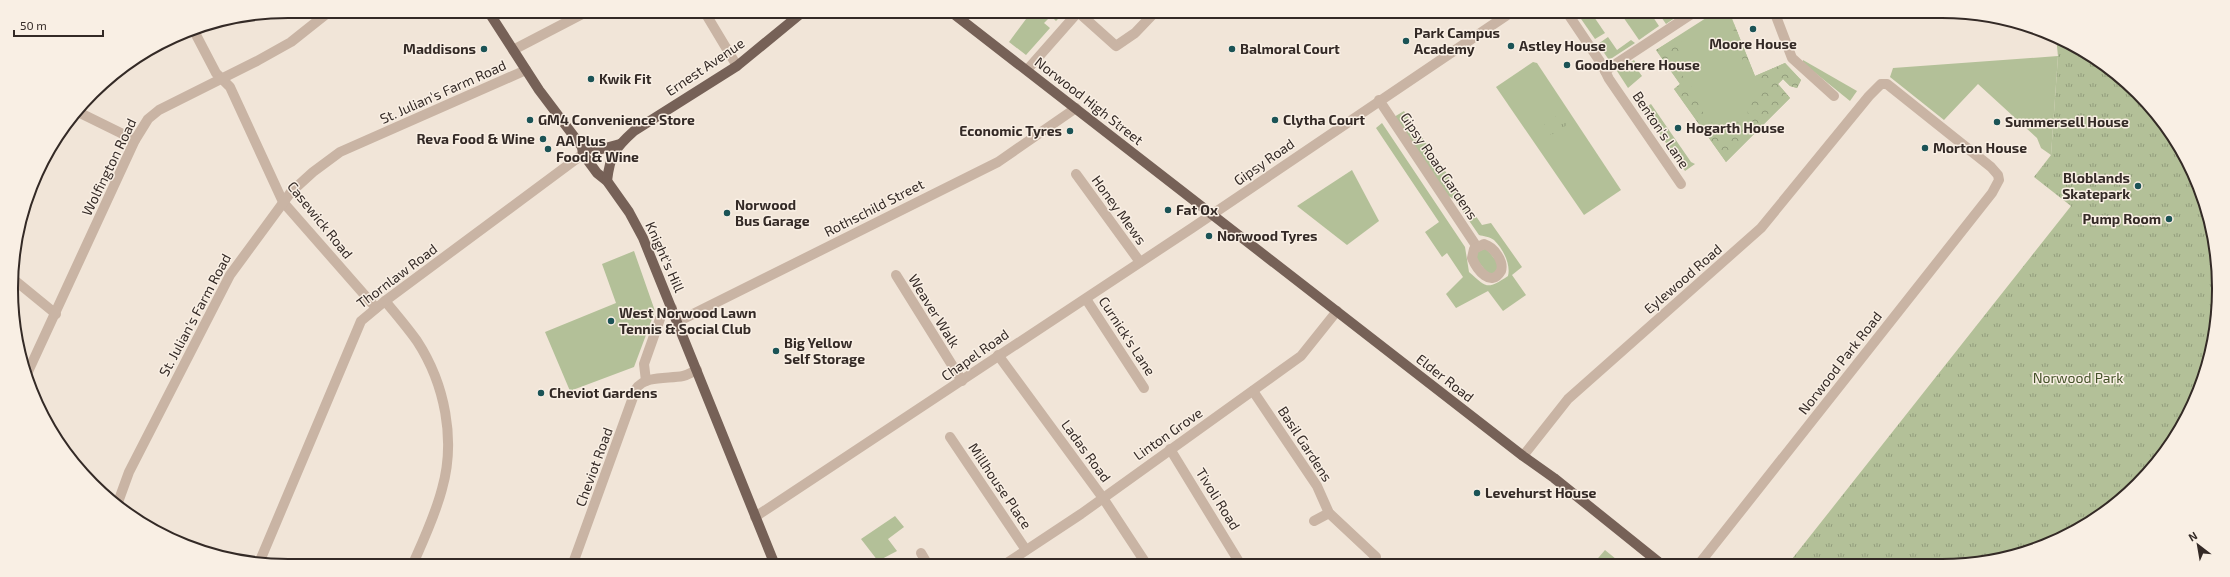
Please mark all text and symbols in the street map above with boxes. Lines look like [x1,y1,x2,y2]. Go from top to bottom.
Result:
scale bar [14,12,103,38]
text: 50 m [20,18,47,32]
place label: Park Campus Academy [1414,24,1500,57]
marker: Moore House [1748,24,1758,34]
street label: Ernest Avenue [662,34,747,99]
place label: Moore House [1709,35,1797,52]
marker: Park Campus Academy [1401,36,1411,46]
place label: Astley House [1519,37,1606,54]
place label: Maddisons [403,40,476,57]
place label: Balmoral Court [1240,40,1340,57]
marker: Astley House [1506,41,1516,51]
marker: Maddisons [479,44,489,54]
marker: Balmoral Court [1227,44,1237,54]
street label: Norwood High Street [1032,53,1147,148]
street label: St. Julian's Farm Road [377,56,509,127]
place label: Goodbehere House [1575,56,1700,73]
marker: Goodbehere House [1562,60,1572,70]
place label: Kwik Fit [599,70,652,87]
marker: Kwik Fit [586,74,596,84]
street label: Benton's Lane [1629,88,1693,171]
street label: Gipsy Road Gardens [1397,109,1482,223]
place label: GM4 Convenience Store [538,111,695,128]
place label: Clytha Court [1283,111,1365,128]
place label: Summersell House [2005,113,2129,130]
street label: Wolfington Road [78,115,139,218]
marker: GM4 Convenience Store [525,115,535,125]
marker: Clytha Court [1270,115,1280,125]
marker: Summersell House [1992,117,2002,127]
place label: Hogarth House [1686,119,1785,136]
place label: Economic Tyres [959,122,1062,139]
marker: Hogarth House [1673,123,1683,133]
marker: Economic Tyres [1065,126,1075,136]
place label: Reva Food & Wine [416,130,535,147]
place label: AA Plus Food & Wine [556,132,639,165]
marker: Reva Food & Wine [538,134,548,144]
street label: Gipsy Road [1230,135,1297,189]
place label: Morton House [1933,139,2027,156]
marker: Morton House [1920,143,1930,153]
marker: AA Plus Food & Wine [543,144,553,154]
place label: Bloblands Skatepark [2062,169,2130,202]
street label: Honey Mews [1089,172,1150,248]
street label: Rothschild Street [821,175,927,240]
street label: Casewick Road [284,178,357,262]
marker: Bloblands Skatepark [2133,181,2143,191]
place label: Norwood Bus Garage [735,196,810,229]
place label: Fat Ox [1176,201,1218,218]
marker: Fat Ox [1163,205,1173,215]
marker: Norwood Bus Garage [722,208,732,218]
place label: Pump Room [2082,210,2161,227]
marker: Pump Room [2164,214,2174,224]
street label: Knight's Hill [642,219,689,295]
place label: Norwood Tyres [1217,227,1318,244]
marker: Norwood Tyres [1204,231,1214,241]
street label: Thornlaw Road [353,240,440,311]
street label: Eylewood Road [1640,240,1725,317]
street label: St. Julian's Farm Road [155,251,234,379]
street label: Weaver Walk [905,271,964,351]
street label: Curnick's Lane [1096,293,1159,378]
place label: West Norwood Lawn Tennis & Social Club [619,304,756,337]
street label: Norwood Park Road [1794,308,1885,418]
marker: West Norwood Lawn Tennis & Social Club [606,316,616,326]
street label: Chapel Road [938,325,1012,384]
place label: Big Yellow Self Storage [784,334,865,367]
marker: Big Yellow Self Storage [771,346,781,356]
street label: Elder Road [1413,350,1477,405]
park label: Norwood Park [2033,369,2123,386]
place label: Cheviot Gardens [549,384,657,401]
marker: Cheviot Gardens [536,388,546,398]
street label: Basil Gardens [1275,403,1336,485]
street label: Linton Grove [1130,404,1205,464]
street label: Ladas Road [1058,416,1115,485]
street label: Cheviot Road [571,425,616,509]
street label: Millhouse Place [965,439,1035,532]
street label: Tivoli Road [1193,465,1244,533]
place label: Levehurst House [1485,484,1597,501]
marker: Levehurst House [1472,488,1482,498]
north arrow [2178,525,2218,565]
text: N [2186,528,2199,544]

